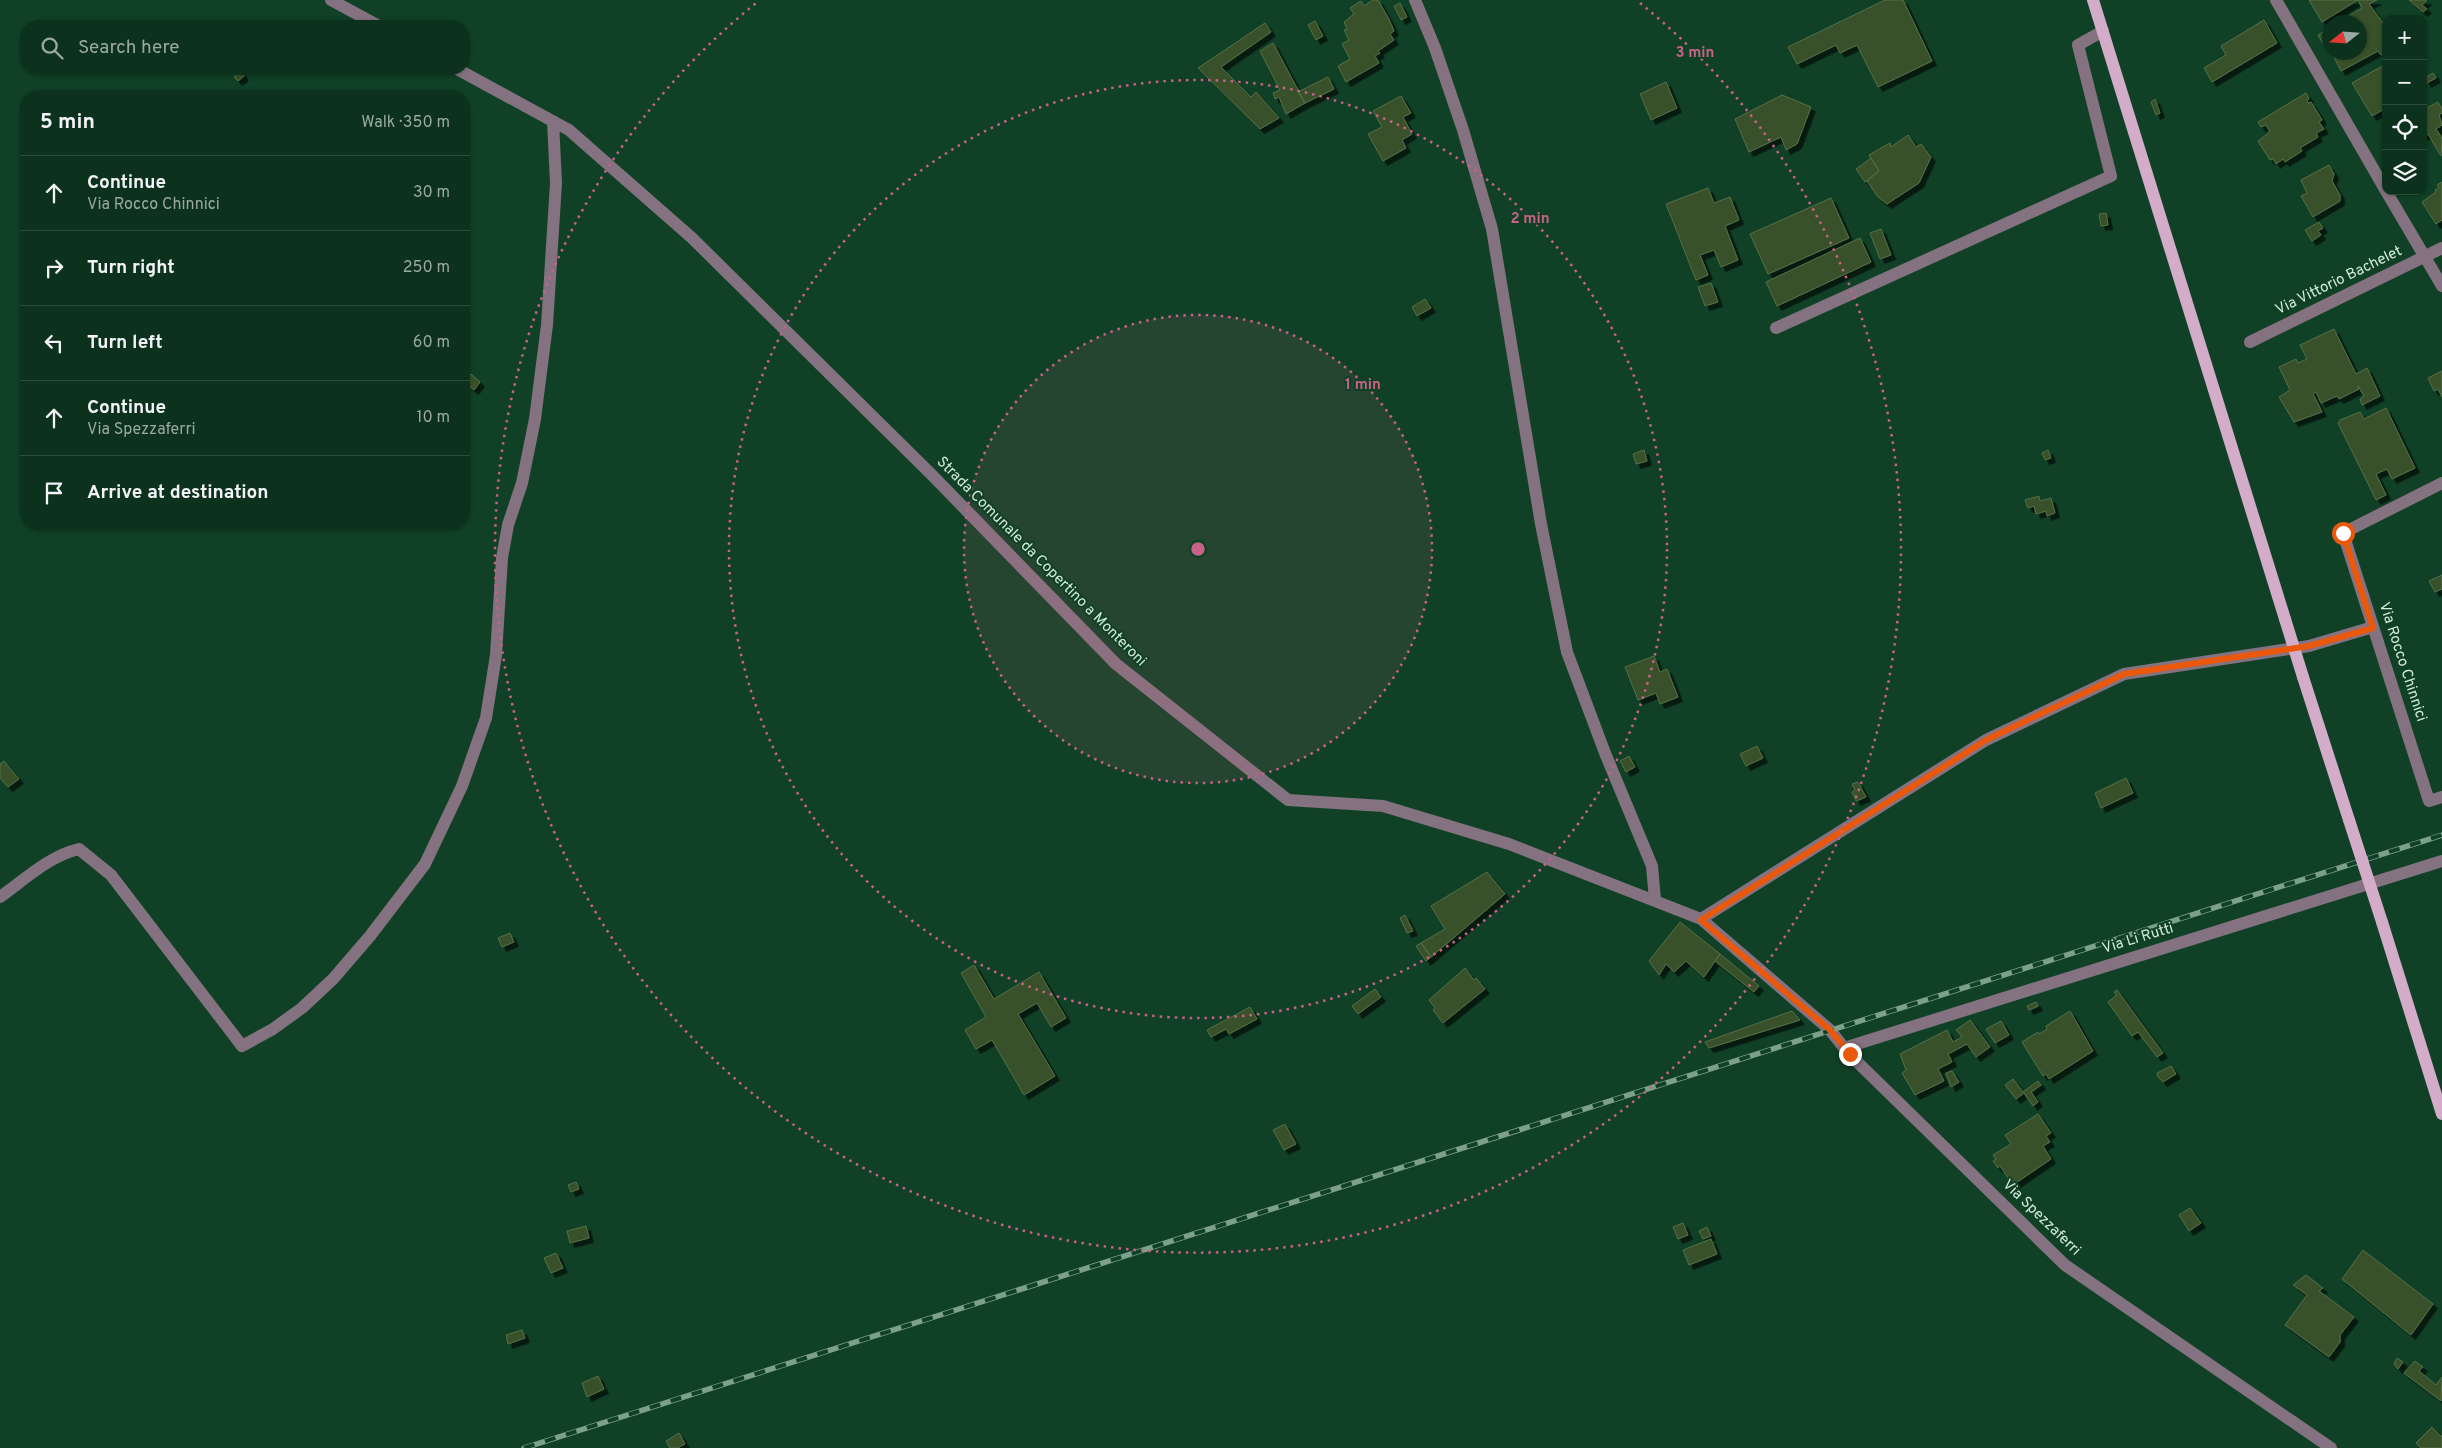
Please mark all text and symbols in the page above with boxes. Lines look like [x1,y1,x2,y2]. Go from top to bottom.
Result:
north arrow [2322,15,2367,60]
map controls [2382,15,2427,195]
button: + [2382,15,2427,60]
search box [20,20,470,75]
icon: search [38,34,66,62]
text: Search here [78,36,180,60]
text: 3 min [1675,44,1715,63]
button: − [2382,60,2427,105]
button: locate [2382,105,2427,150]
text: 5 min [40,109,95,136]
text: Walk · 350 m [361,113,450,133]
button: layers [2382,150,2427,195]
text: Continue [87,171,166,195]
icon: ahead [40,179,68,207]
text: 30 m [413,183,450,203]
text: Via Rocco Chinnici [87,195,220,215]
text: 2 min [1510,210,1550,229]
street label: Via Vittorio Bachelet [2273,242,2405,320]
icon: right [40,254,68,282]
text: Turn right [87,256,175,280]
text: 250 m [403,258,450,278]
icon: left [40,329,68,357]
text: Turn left [87,331,163,355]
text: 60 m [413,333,450,353]
text: 1 min [1345,376,1381,395]
text: Continue [87,396,166,420]
icon: ahead [40,404,68,432]
text: 10 m [416,408,450,428]
text: Via Spezzaferri [87,420,196,440]
street label: Strada Comunale da Copertino a Monteroni [932,453,1150,671]
icon: arrive [40,479,68,507]
text: Arrive at destination [87,481,268,505]
route start [2332,522,2355,545]
centre of rings [1189,540,1207,558]
street label: Via Rocco Chinnici [2374,600,2430,724]
street label: Via Li Rutti [2100,919,2176,959]
route end [1839,1043,1862,1066]
street label: Via Spezzaferri [1998,1176,2084,1260]

